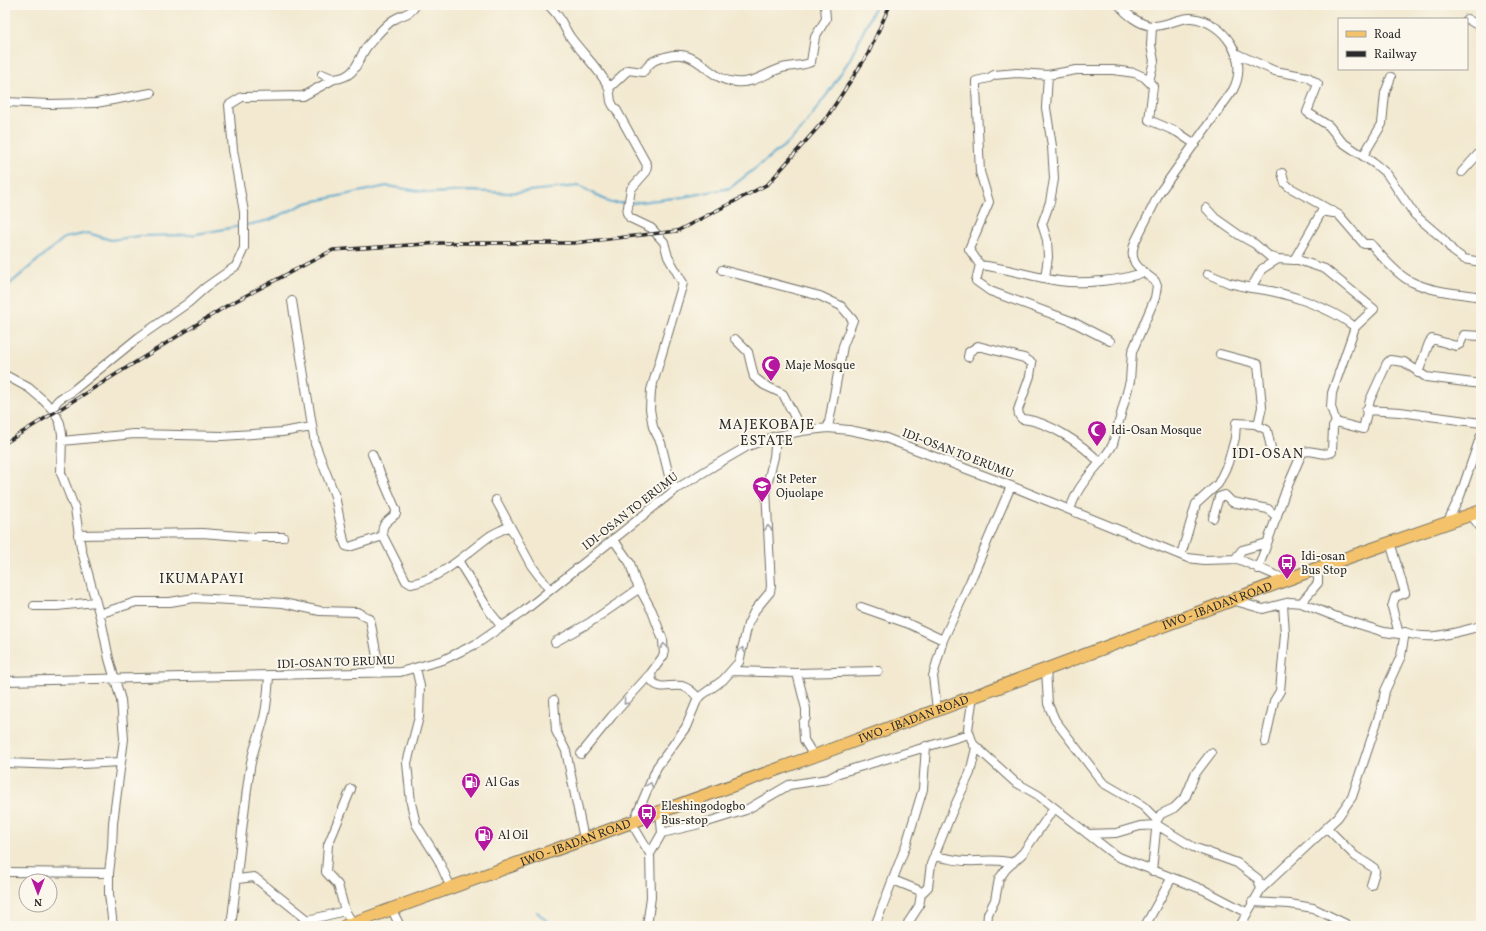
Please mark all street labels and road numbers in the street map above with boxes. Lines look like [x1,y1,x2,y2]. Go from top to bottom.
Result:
street label: IDI-OSAN TO ERUMU [900,425,1016,483]
street label: IDI-OSAN TO ERUMU [579,469,682,554]
street label: IWO - IBADAN ROAD [1160,579,1275,634]
street label: IDI-OSAN TO ERUMU [277,653,395,673]
street label: IWO - IBADAN ROAD [856,692,971,748]
street label: IWO - IBADAN ROAD [518,816,633,871]

